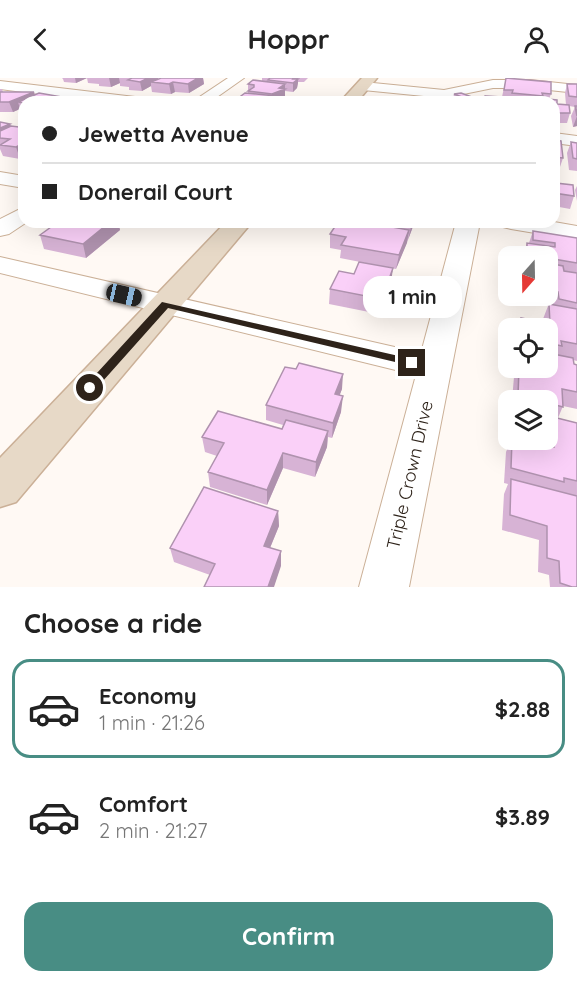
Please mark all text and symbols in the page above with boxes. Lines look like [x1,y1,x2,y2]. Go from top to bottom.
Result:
text: Hoppr [248,22,329,56]
icon: back [24,23,57,56]
icon: person [520,23,553,56]
text: Jewetta Avenue [78,120,249,148]
text: Donerail Court [78,178,233,206]
north arrow [498,246,558,306]
map controls [498,246,558,450]
callout: 1 min [362,276,462,318]
car [104,282,144,308]
text: 1 min [388,284,437,309]
button: locate [498,318,558,378]
route end [398,349,425,376]
route start [76,374,103,401]
button: layers [498,390,558,450]
street label: Triple Crown Drive [381,398,438,551]
text: Choose a ride [24,606,202,640]
icon: car [27,682,81,736]
text: Economy [99,682,197,710]
text: $2.88 [495,695,550,723]
text: 1 min · 21:26 [99,710,205,735]
icon: car [27,790,81,844]
text: Comfort [99,790,188,818]
text: $3.89 [495,803,550,831]
text: 2 min · 21:27 [99,818,208,843]
button: Confirm [24,902,553,971]

